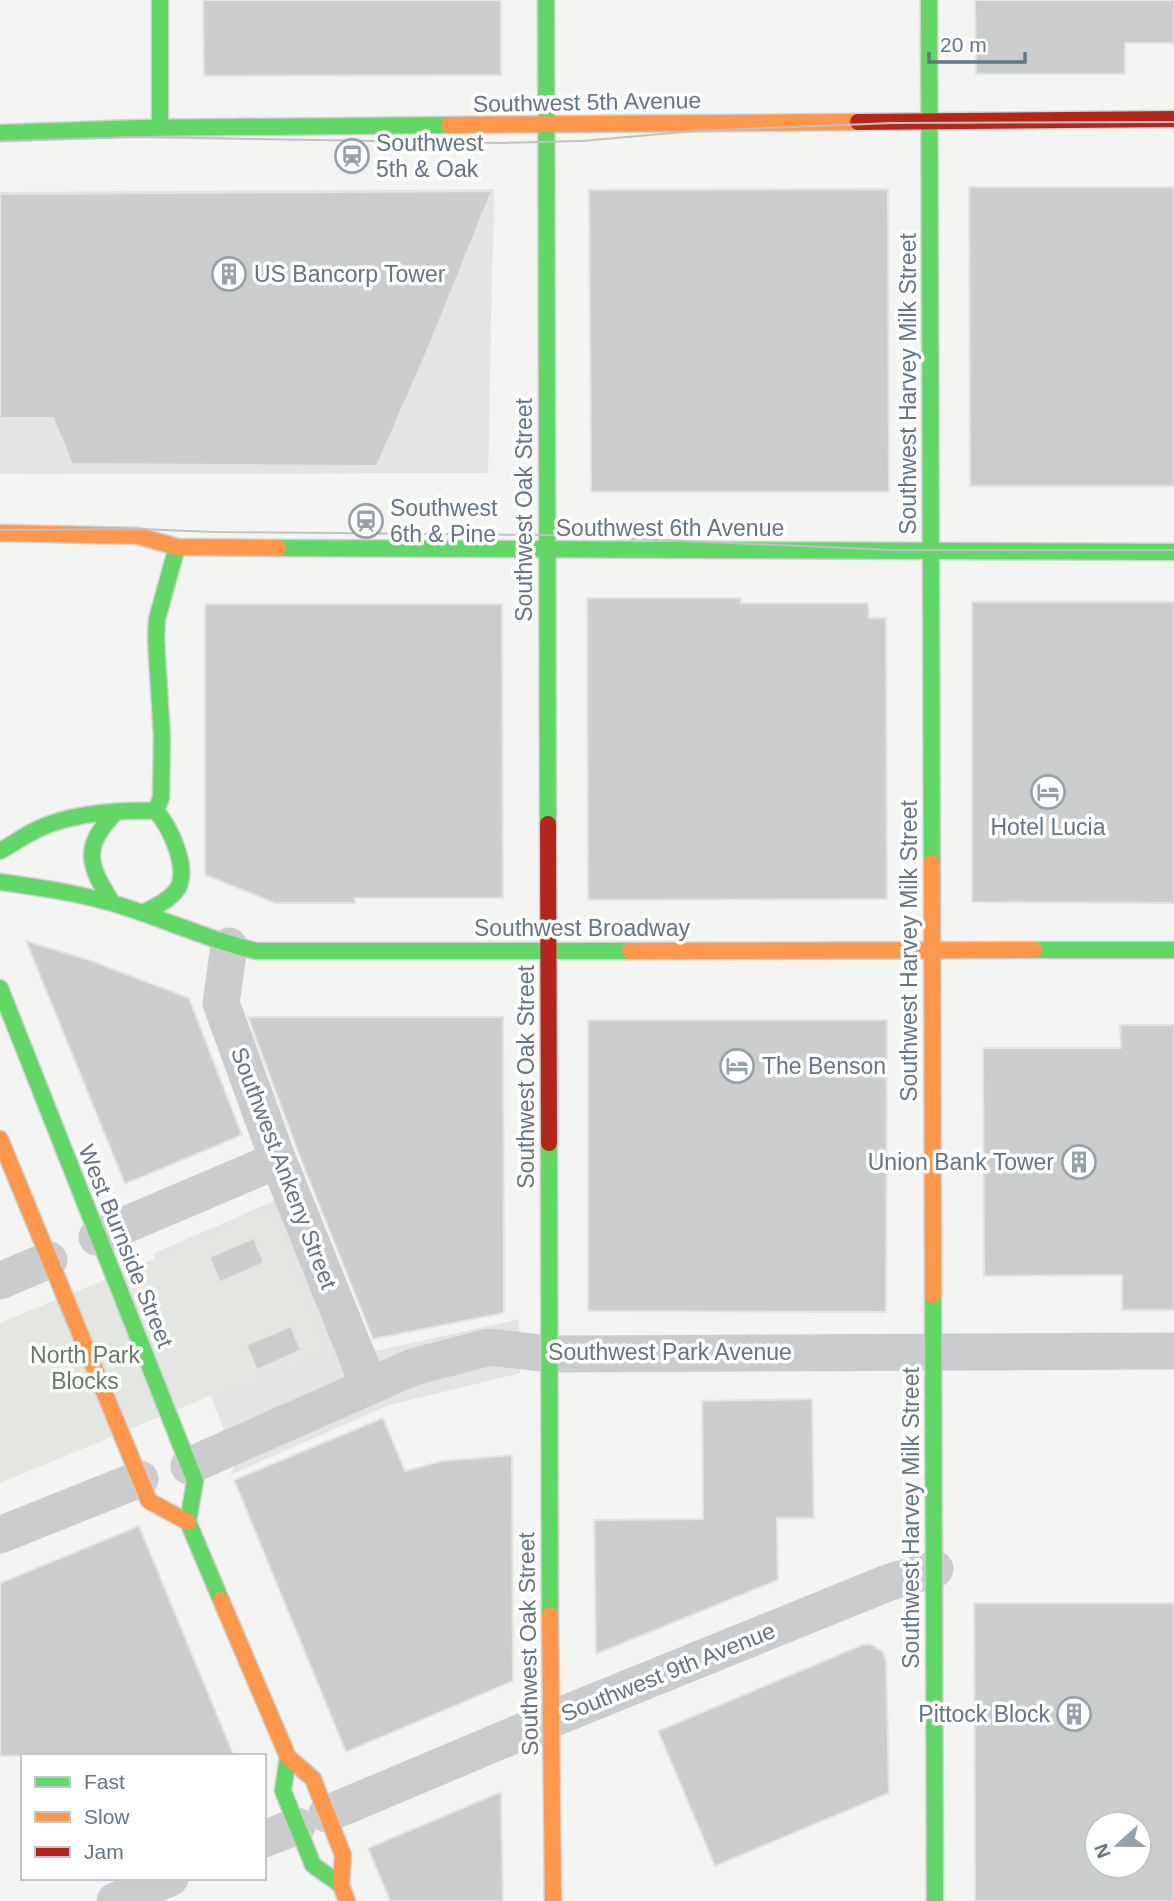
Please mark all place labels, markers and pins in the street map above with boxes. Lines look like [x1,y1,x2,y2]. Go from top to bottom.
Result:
place label: Southwest 5th & Oak [376,130,484,182]
station icon: Southwest 5th & Oak [333,137,371,175]
building icon: US Bancorp Tower [210,255,248,293]
place label: US Bancorp Tower [254,261,446,287]
place label: Southwest 6th & Pine [390,495,498,547]
station icon: Southwest 6th & Pine [347,502,385,540]
hotel icon: Hotel Lucia [1029,773,1067,811]
place label: Hotel Lucia [990,814,1106,840]
hotel icon: The Benson [718,1047,756,1085]
place label: The Benson [762,1053,886,1079]
building icon: Union Bank Tower [1060,1143,1098,1181]
place label: Union Bank Tower [868,1149,1054,1175]
building icon: Pittock Block [1055,1695,1093,1733]
place label: Pittock Block [918,1701,1050,1727]

